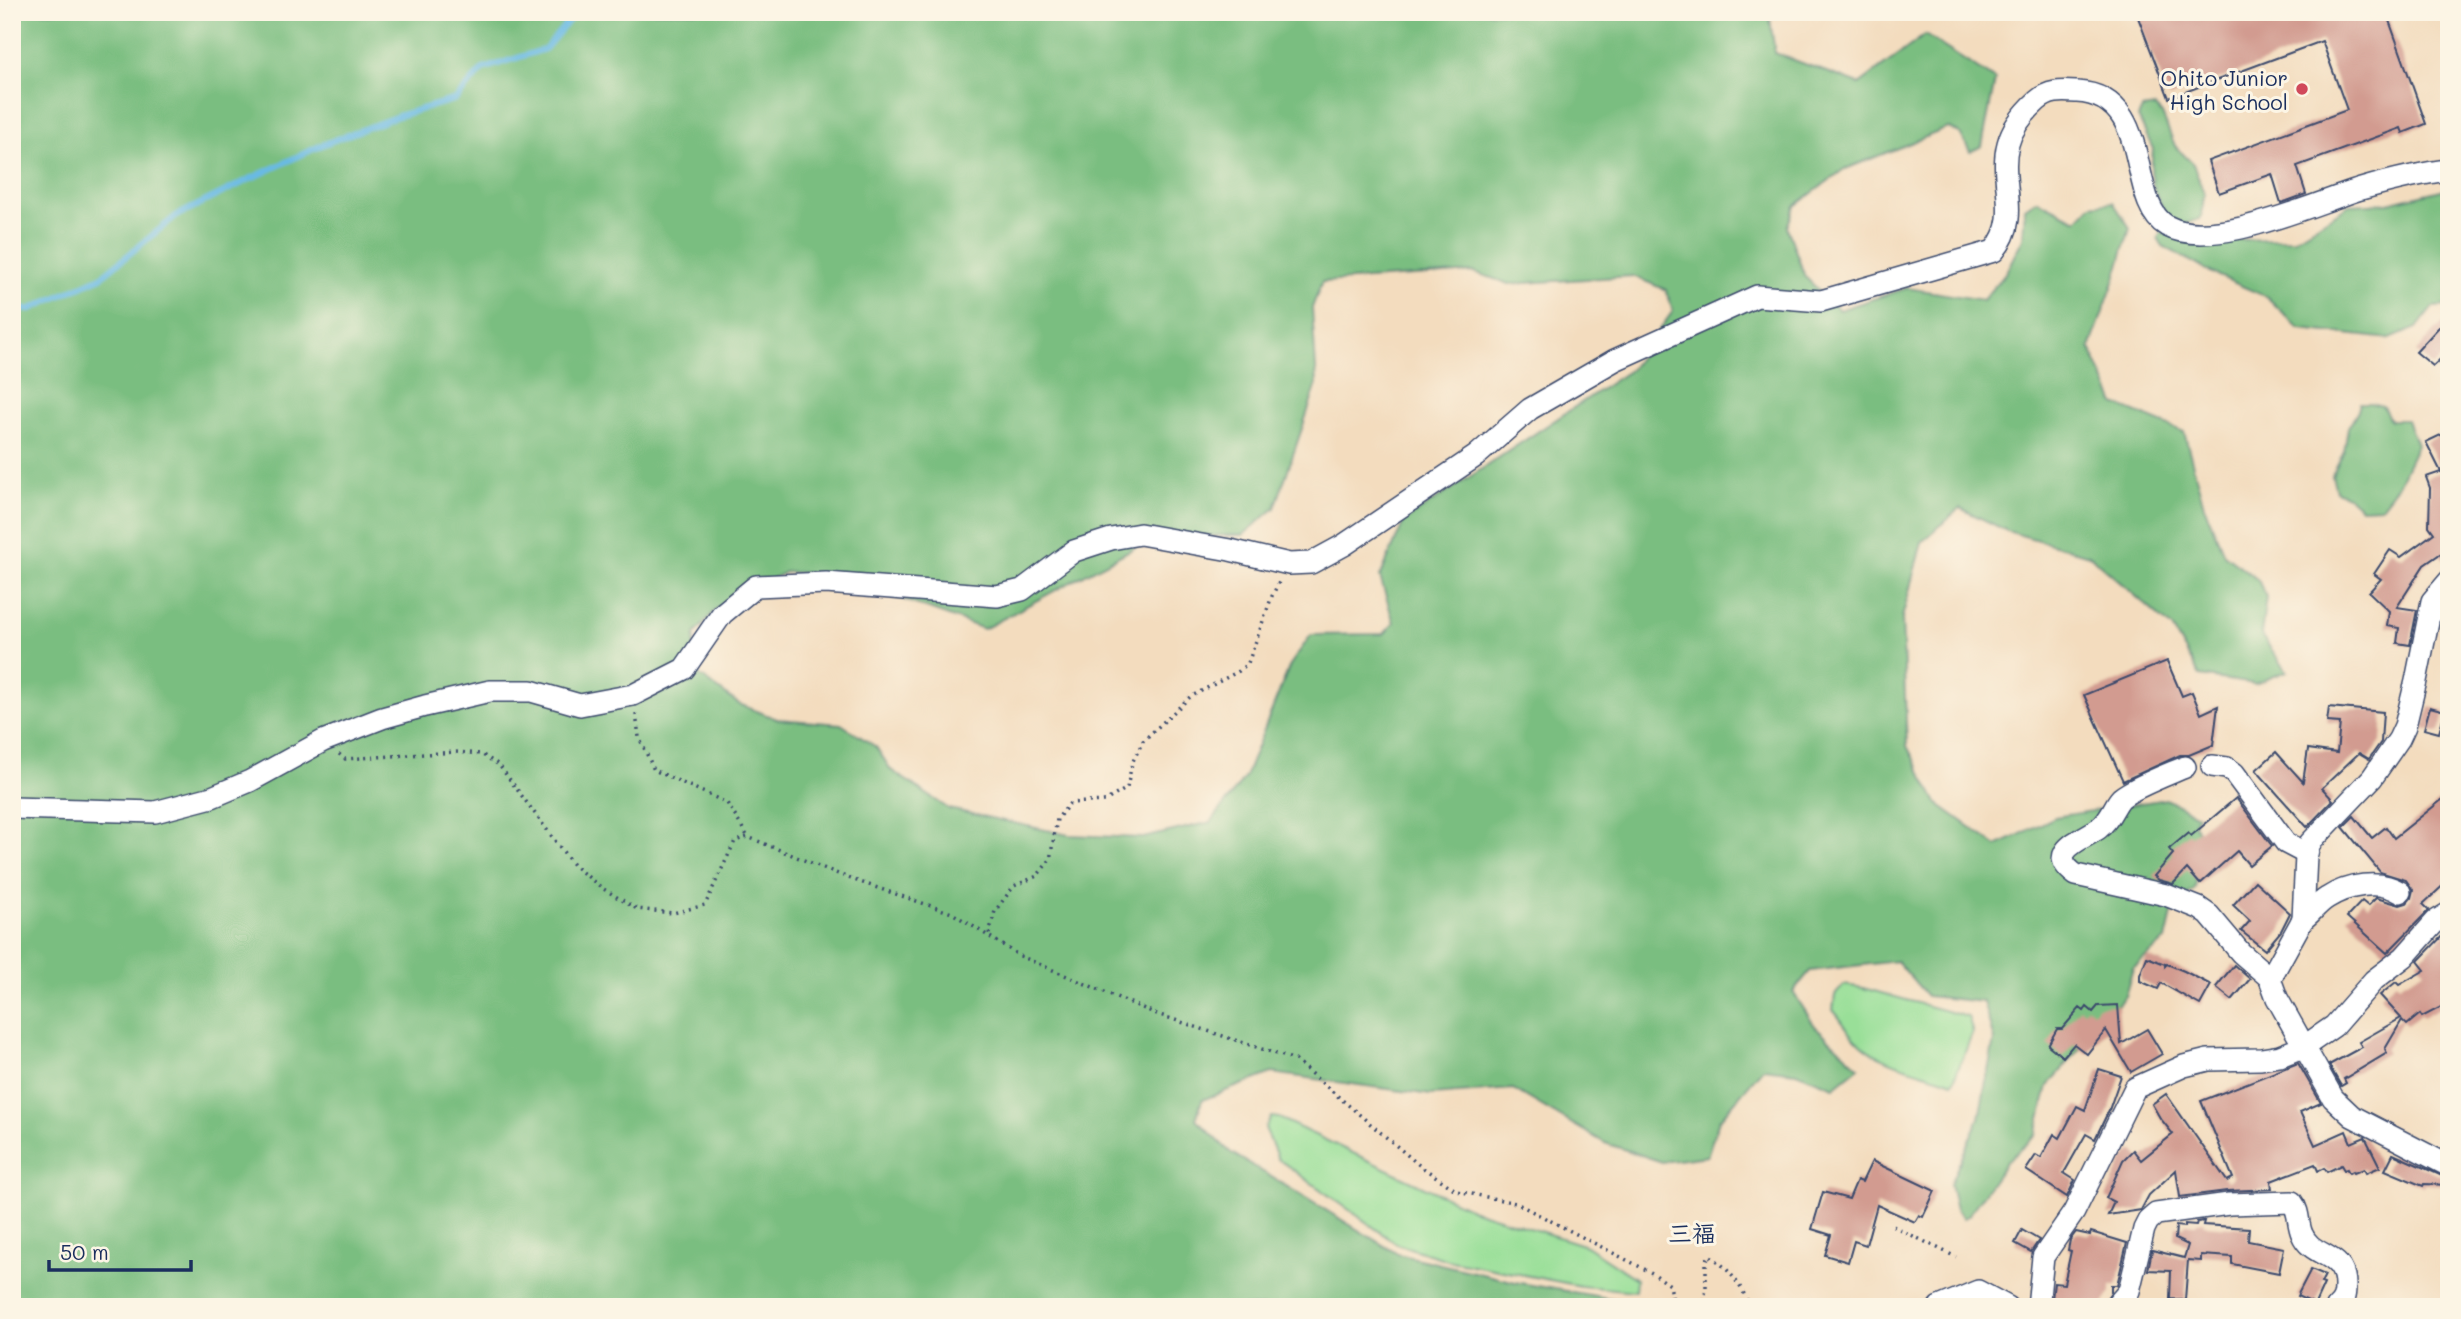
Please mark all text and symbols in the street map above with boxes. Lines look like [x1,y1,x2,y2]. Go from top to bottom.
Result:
place label: Ohito Junior High School [2161,64,2288,115]
marker: Ohito Junior High School [2294,81,2310,97]
district label: 三福 [1668,1217,1716,1248]
scale bar [49,1228,191,1272]
text: 50 m [60,1238,109,1265]

